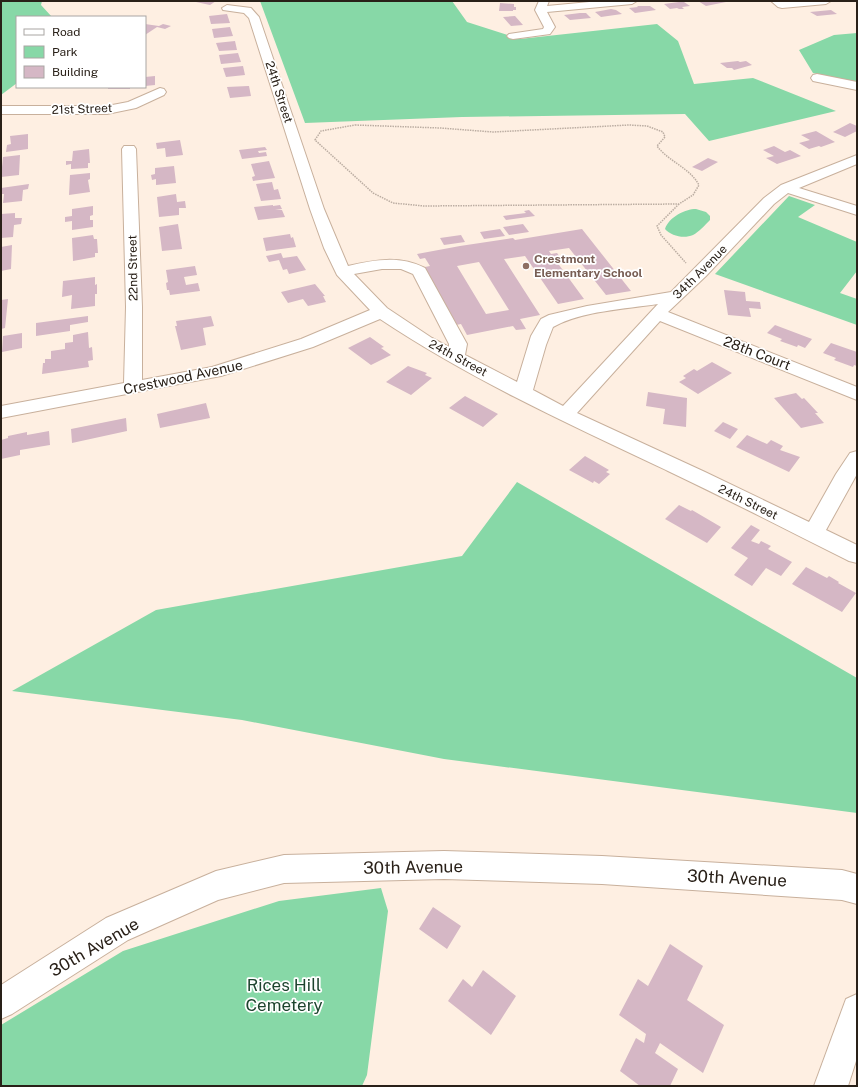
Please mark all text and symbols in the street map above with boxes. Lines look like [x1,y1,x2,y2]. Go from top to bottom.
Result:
legend [16,16,146,88]
text: Road [52,25,80,39]
text: Park [52,45,78,59]
street label: 24th Street [262,59,296,125]
text: Building [52,65,98,79]
street label: 21st Street [51,101,113,117]
street label: 22nd Street [125,234,141,301]
street label: 34th Avenue [670,242,730,302]
place label: Crestmont Elementary School [534,252,643,280]
marker: Crestmont Elementary School [521,261,531,271]
street label: 28th Court [721,333,793,373]
street label: 24th Street [426,337,490,379]
street label: Crestwood Avenue [122,357,244,397]
street label: 24th Street [716,482,780,523]
street label: 30th Avenue [363,856,463,878]
street label: 30th Avenue [687,865,787,891]
street label: 30th Avenue [46,913,142,981]
park label: Rices Hill Cemetery [245,975,323,1015]

